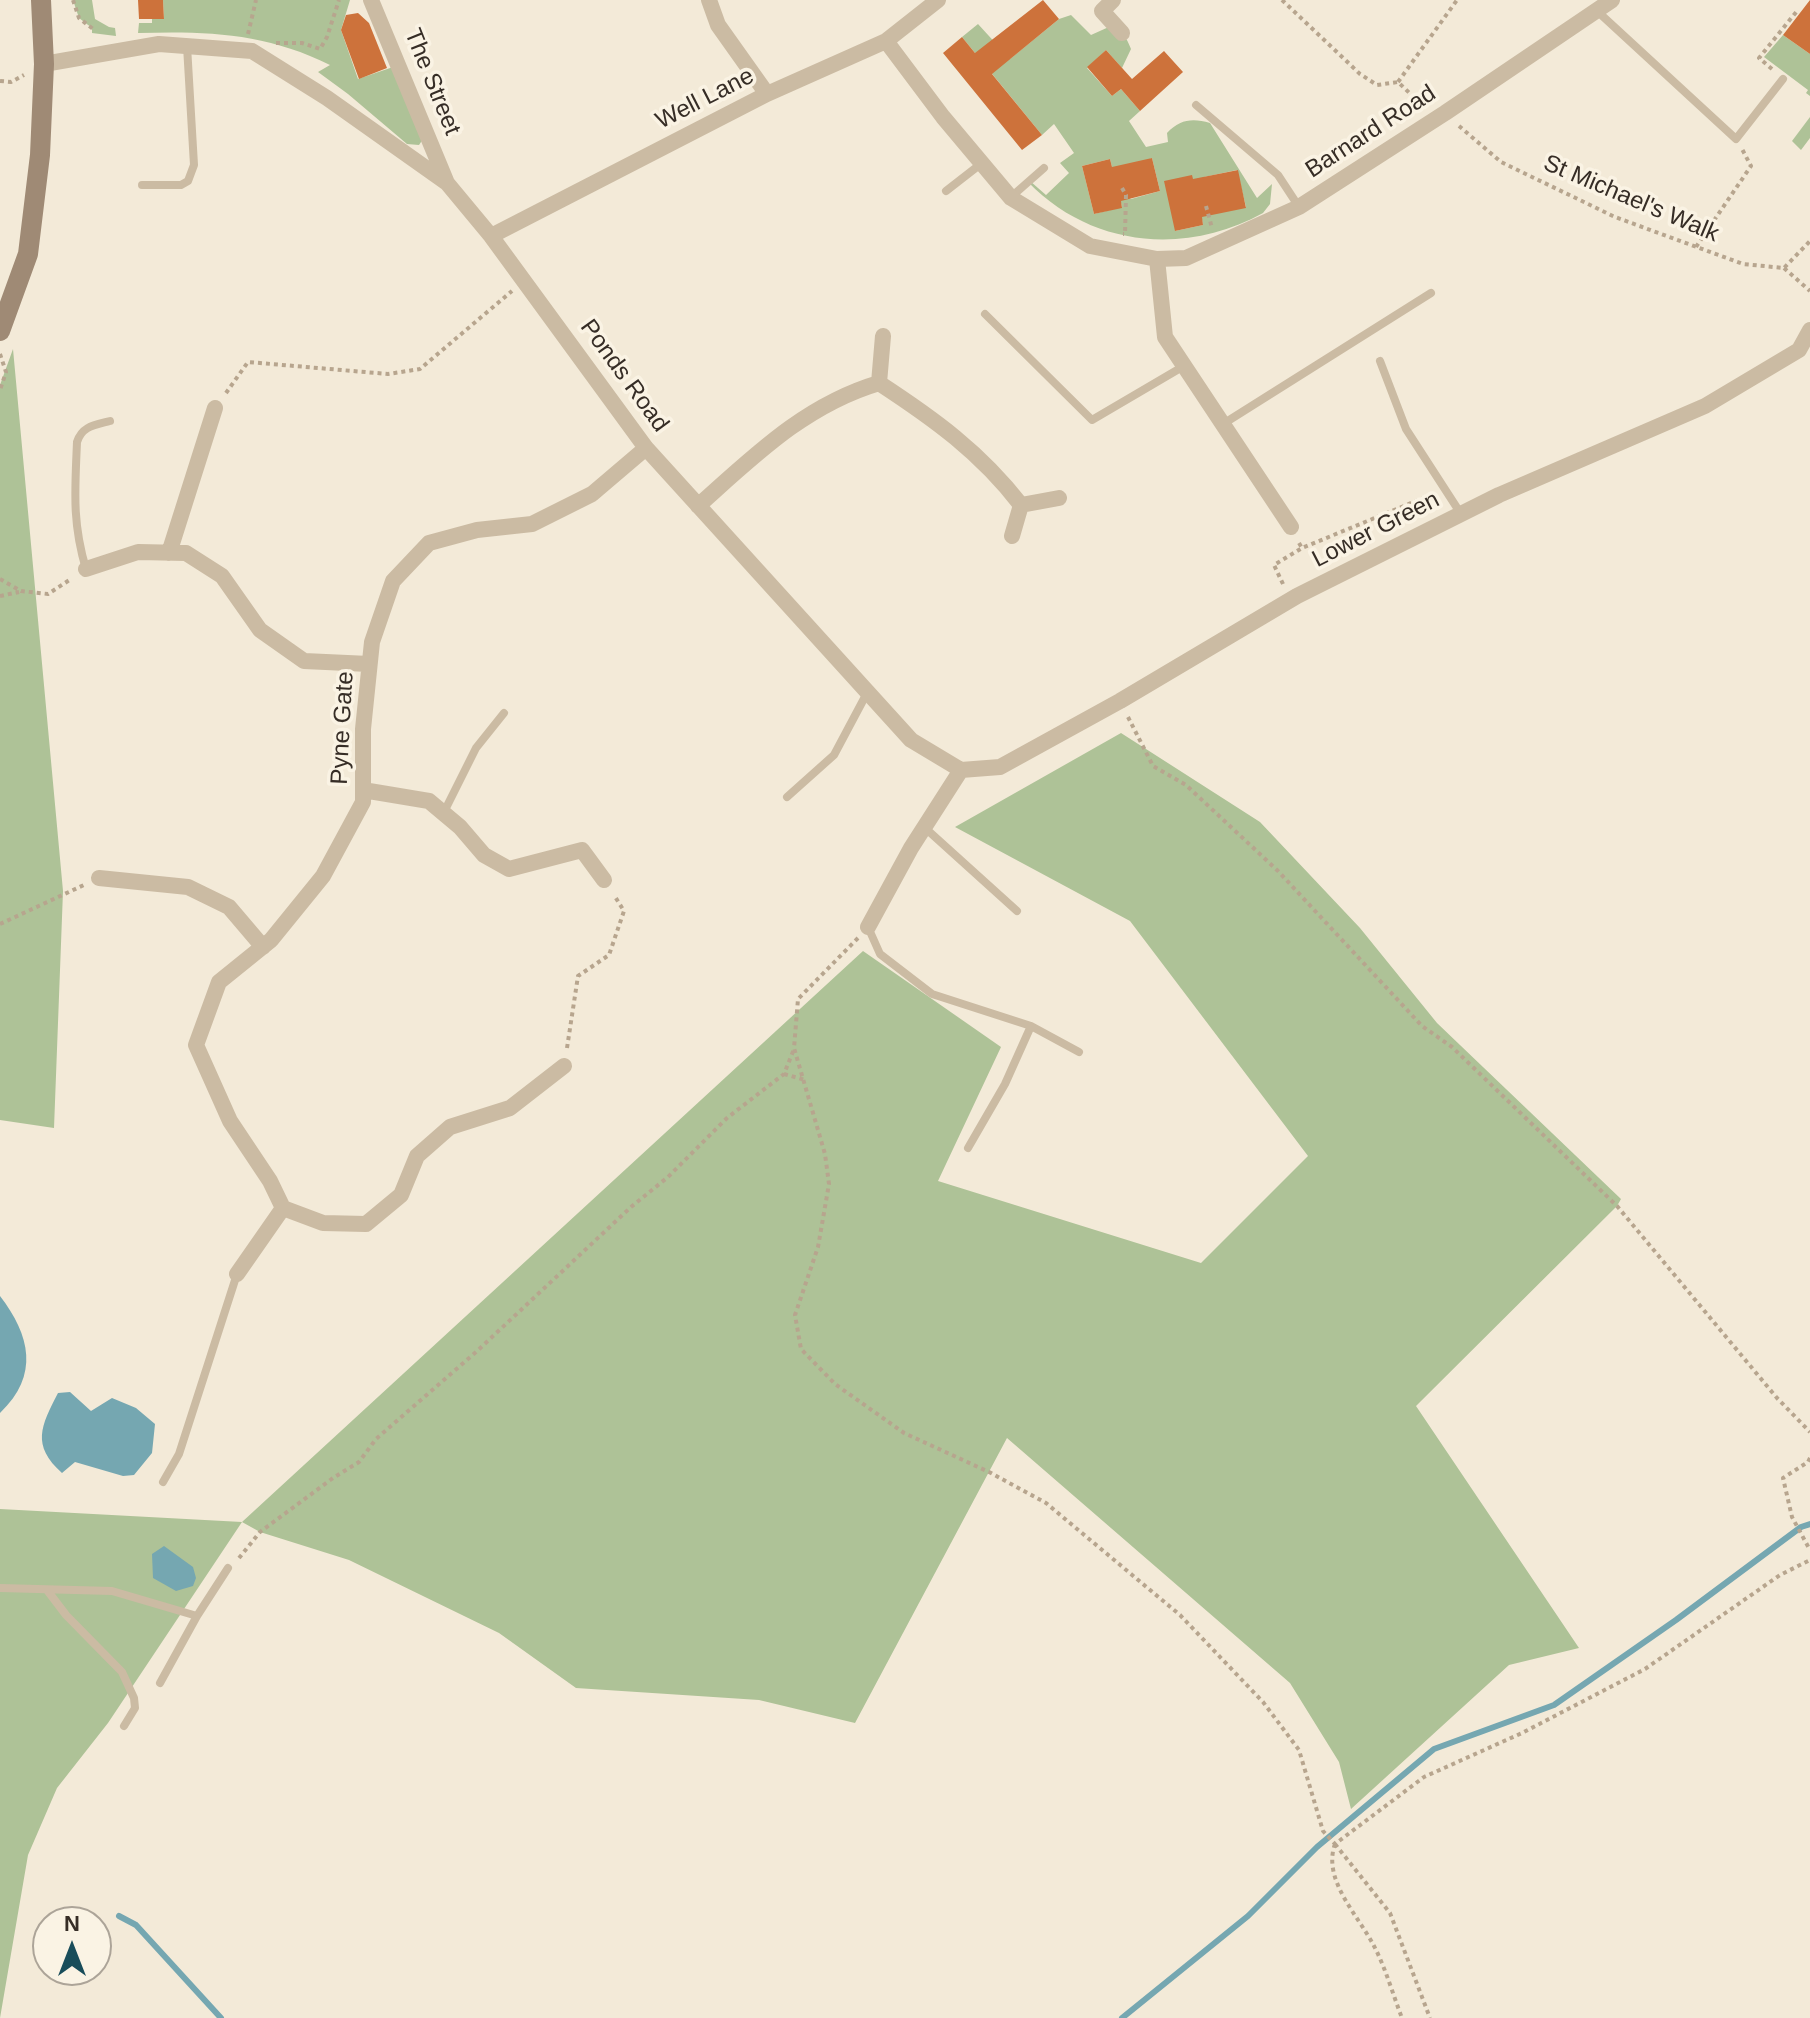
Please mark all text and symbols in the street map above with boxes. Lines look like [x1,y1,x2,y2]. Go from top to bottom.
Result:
street label: The Street [398,25,466,139]
street label: Well Lane [651,62,759,136]
street label: Barnard Road [1300,79,1442,185]
street label: St Michael's Walk [1539,149,1723,249]
street label: Ponds Road [574,314,674,438]
street label: Lower Green [1308,486,1444,574]
street label: Pyne Gate [326,671,360,785]
north arrow [32,1906,112,1986]
text: N [64,1911,80,1936]

